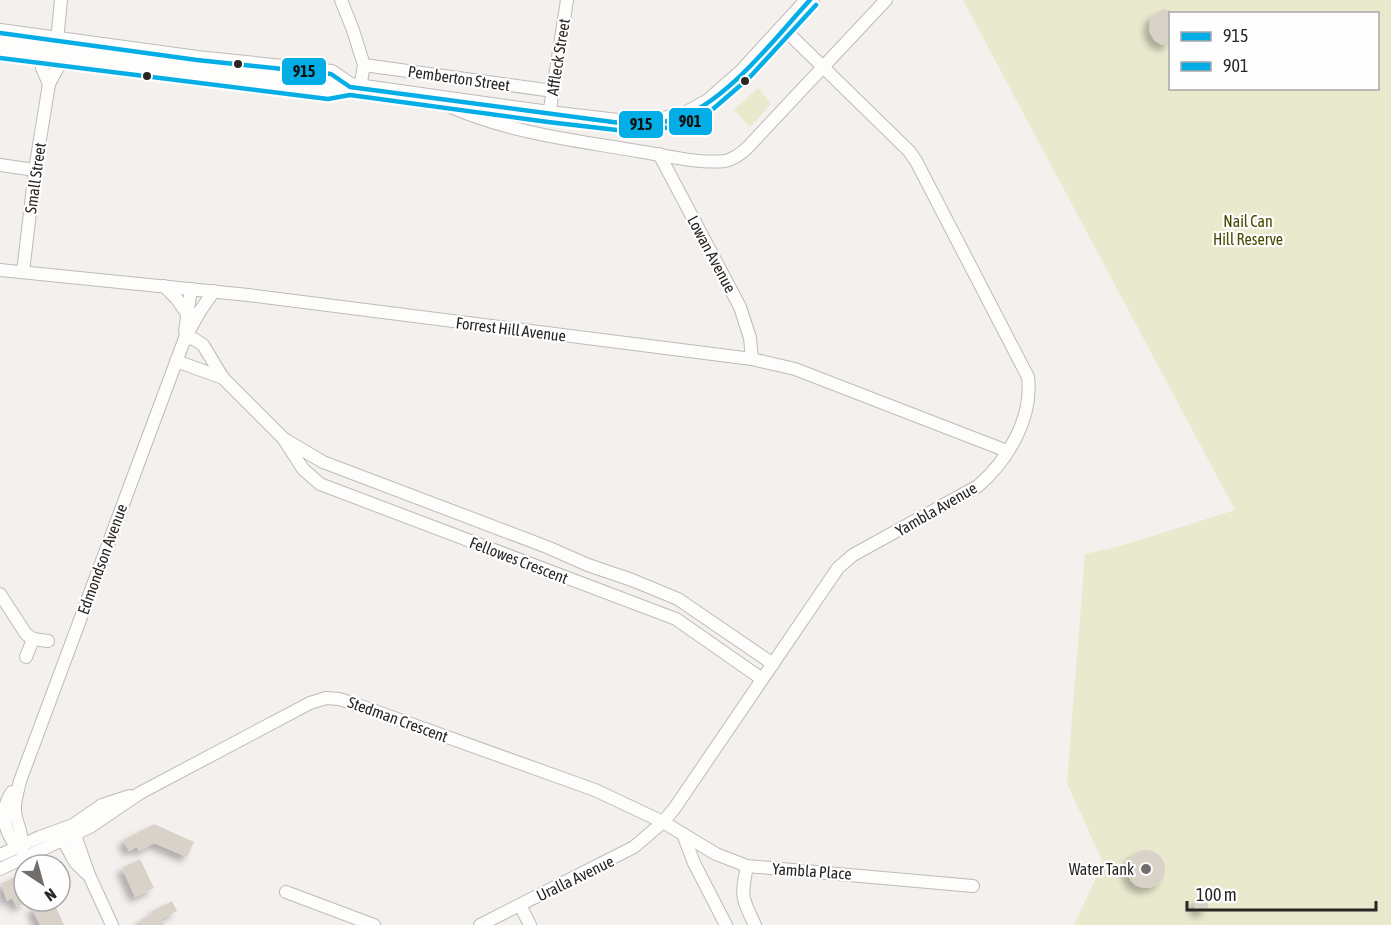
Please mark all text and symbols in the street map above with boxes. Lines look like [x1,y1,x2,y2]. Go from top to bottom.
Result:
legend [1169,12,1379,90]
street label: Affleck Street [543,17,573,97]
text: 915 [1223,25,1248,46]
text: 901 [1223,55,1248,76]
line badge: 915 [281,57,327,86]
unlabelled marker [232,58,244,70]
text: 915 [293,62,316,80]
street label: Pemberton Street [407,62,512,94]
unlabelled marker [141,70,153,82]
unlabelled marker [739,75,751,87]
line badge: 901 [668,107,713,136]
line badge: 915 [618,110,664,139]
text: 901 [679,112,702,130]
text: 915 [630,115,653,133]
street label: Small Street [21,141,49,215]
street label: Lowan Avenue [684,212,740,296]
park label: Nail Can Hill Reserve [1213,212,1283,248]
street label: Forrest Hill Avenue [455,313,567,345]
street label: Yambla Avenue [892,478,980,540]
street label: Edmondson Avenue [74,501,130,617]
street label: Fellowes Crescent [467,533,571,587]
street label: Stedman Crescent [345,693,451,746]
street label: Uralla Avenue [533,852,617,904]
north arrow [12,853,72,913]
street label: Yambla Place [772,859,852,883]
place label: Water Tank [1069,860,1134,878]
marker: Water Tank [1139,862,1153,876]
scale bar [1187,874,1376,912]
text: 100 m [1196,884,1237,905]
text: N [42,885,60,905]

